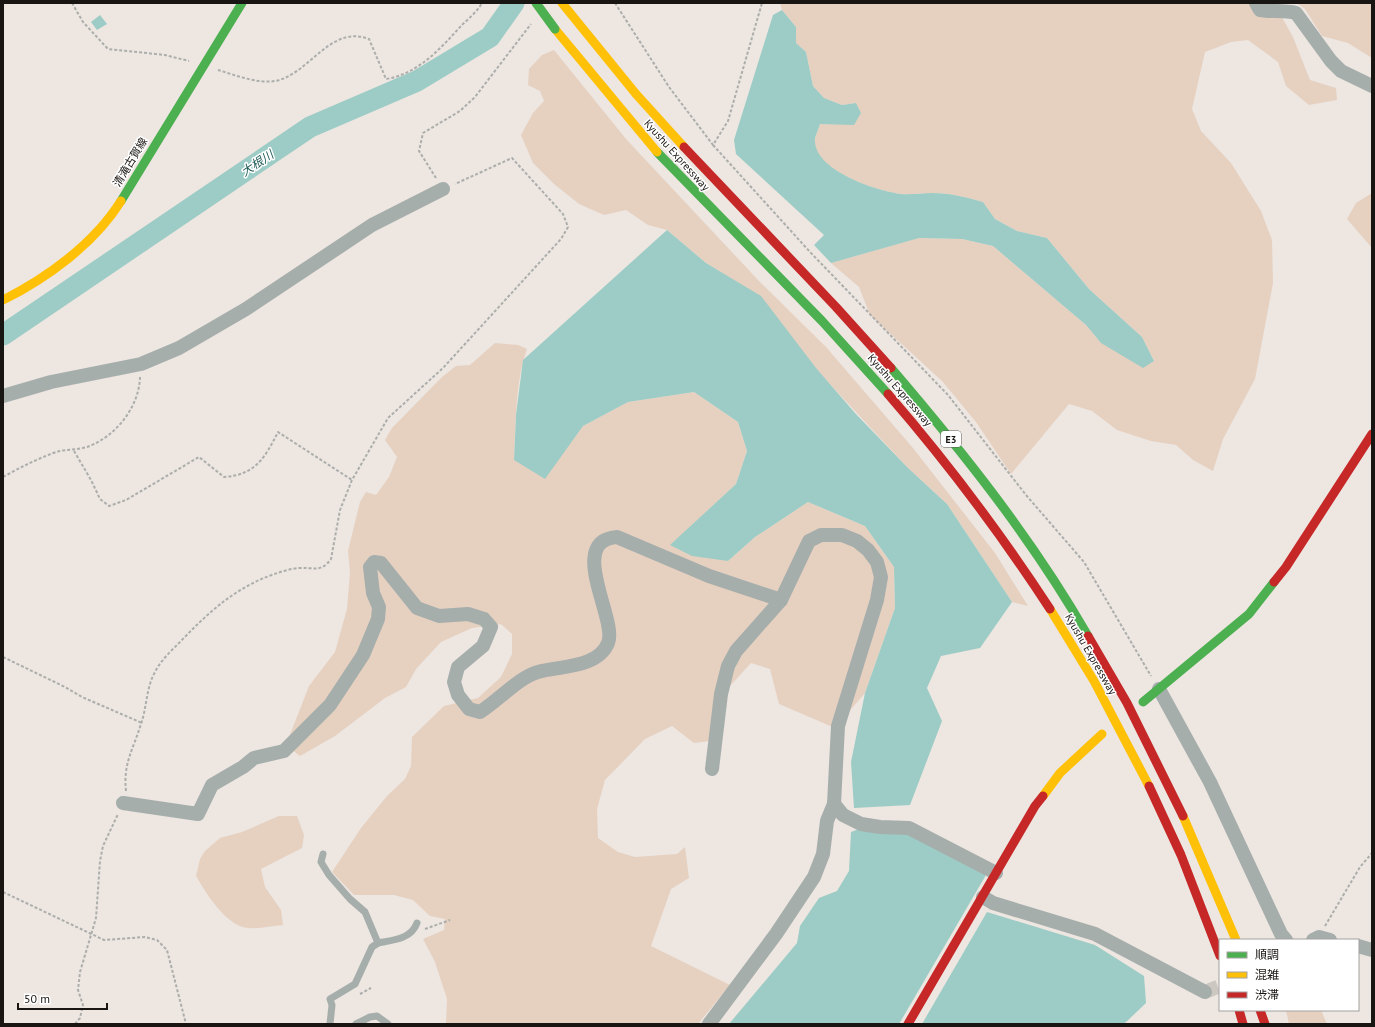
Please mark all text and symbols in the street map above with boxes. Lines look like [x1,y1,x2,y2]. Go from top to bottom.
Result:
street label: Kyushu Expressway [641,116,713,194]
street label: 清滝古賀線 [110,135,150,189]
water label: 大根川 [238,146,278,179]
street label: Kyushu Expressway [865,351,936,430]
road number: E3 [941,431,961,447]
street label: Kyushu Expressway [1062,611,1120,698]
legend [1219,939,1359,1011]
text: 順調 [1255,947,1279,962]
text: 混雑 [1255,967,1279,982]
scale bar [18,985,107,1011]
text: 渋滞 [1255,987,1279,1002]
text: 50 m [24,991,50,1006]

